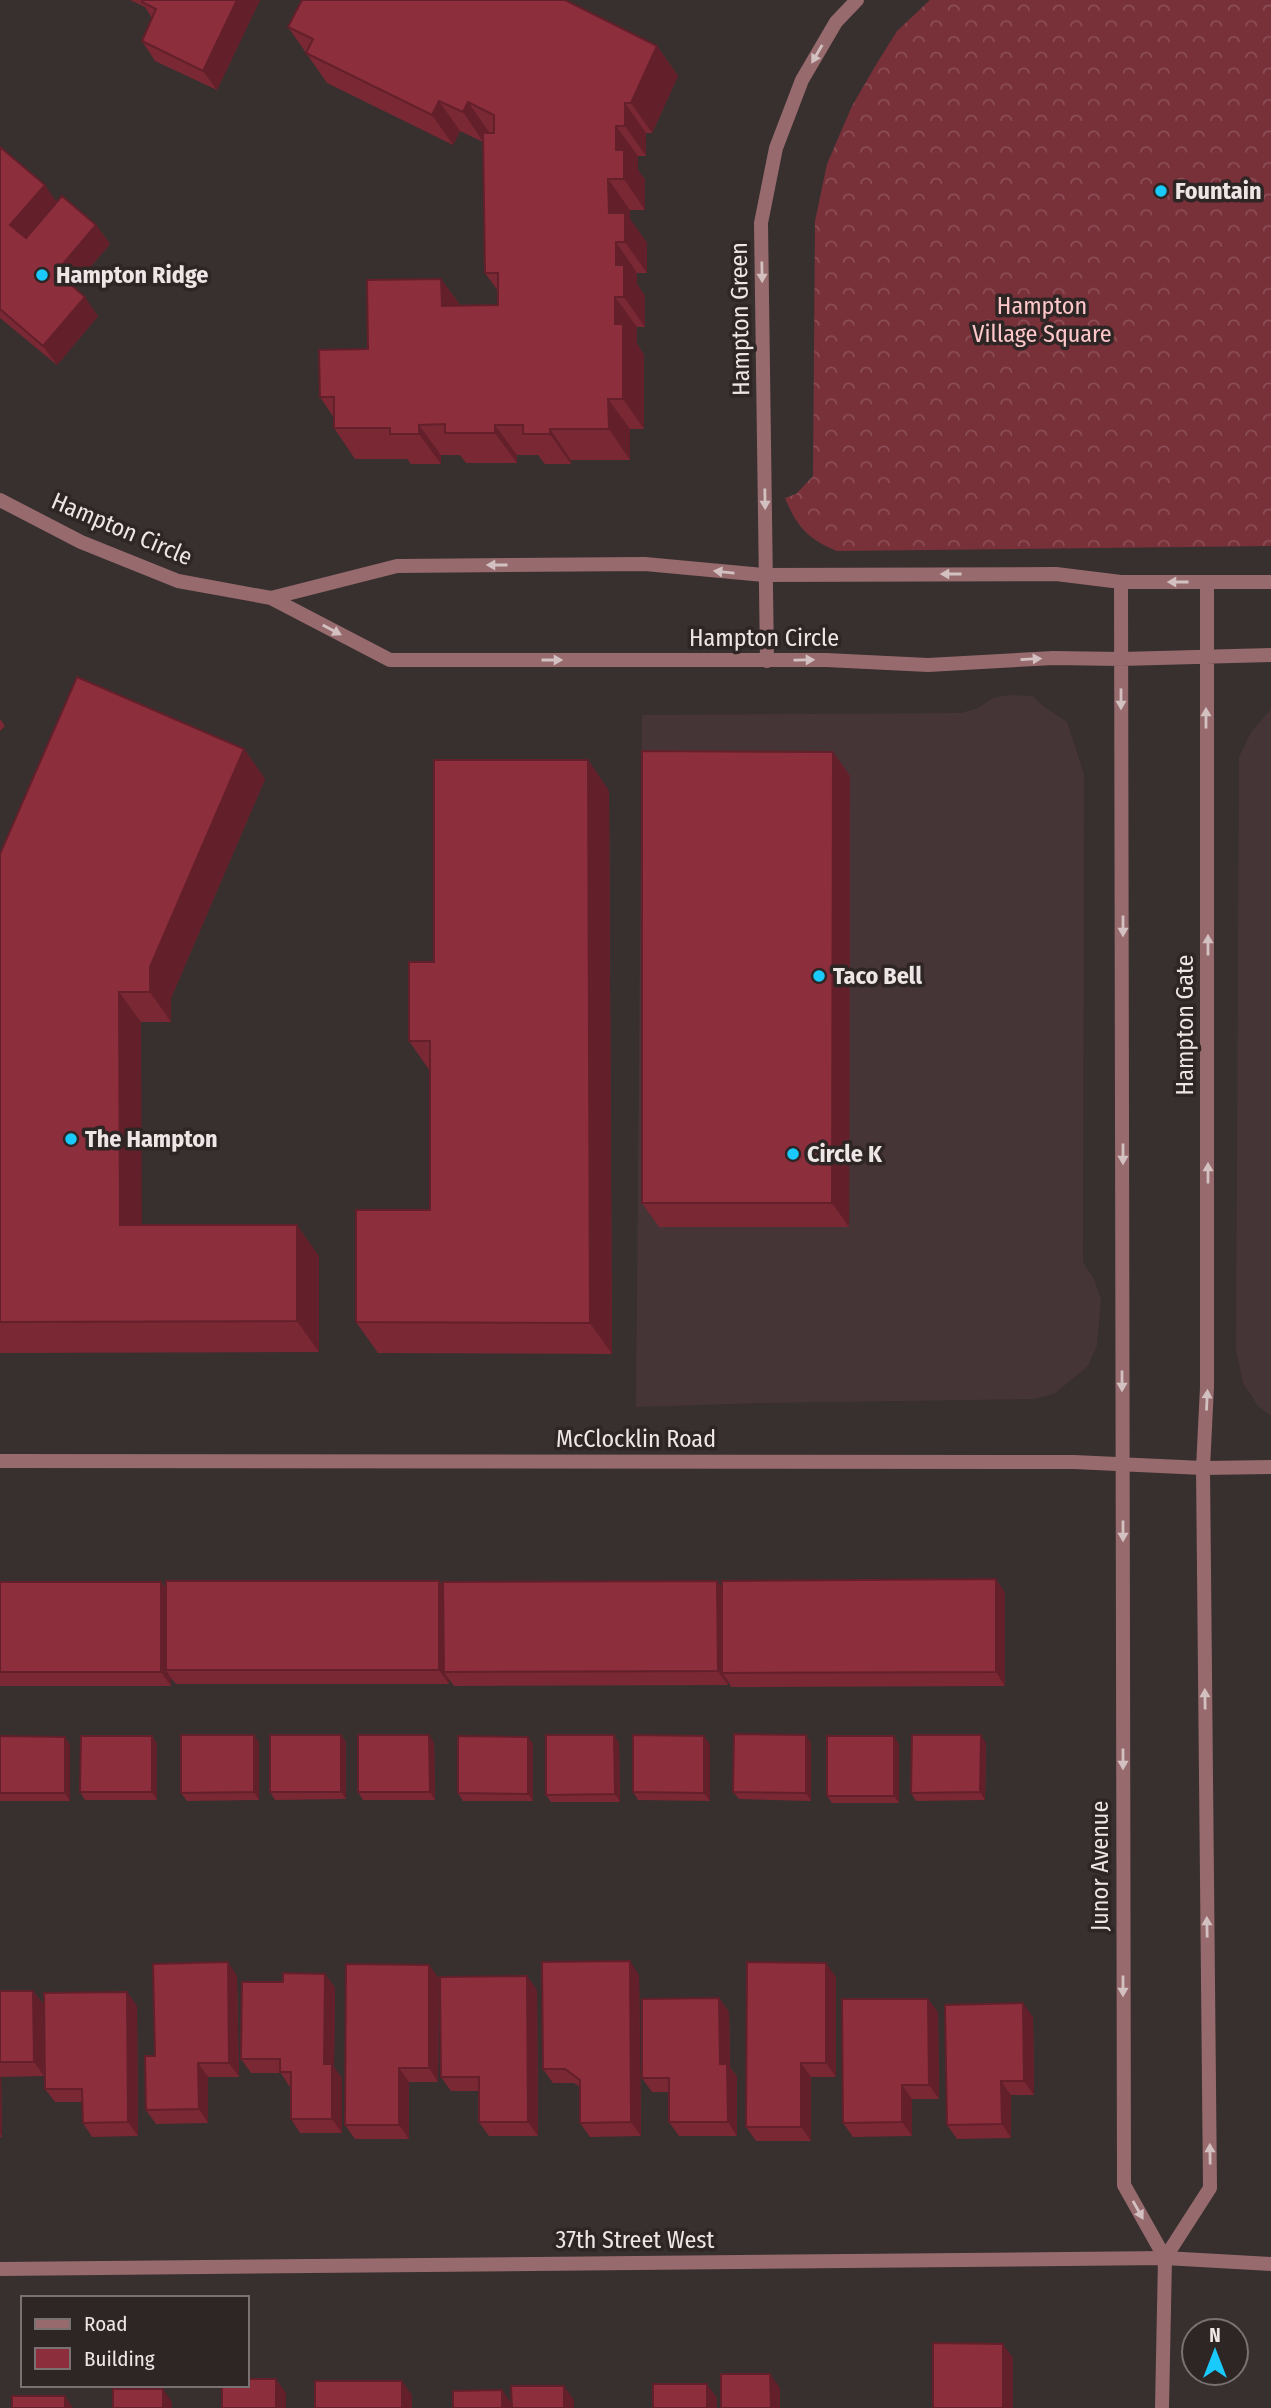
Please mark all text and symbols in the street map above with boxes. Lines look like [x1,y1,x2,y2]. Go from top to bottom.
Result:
one-way arrow [811,45,823,64]
place label: Fountain [1175,177,1262,205]
marker: Fountain [1153,183,1169,199]
street label: Hampton Green [725,242,755,396]
place label: Hampton Ridge [56,261,208,289]
one-way arrow [756,261,768,283]
marker: Hampton Ridge [34,267,50,283]
park label: Hampton Village Square [972,292,1112,348]
street label: Hampton Circle [47,487,197,571]
one-way arrow [759,488,771,510]
one-way arrow [486,559,508,571]
one-way arrow [713,566,735,577]
one-way arrow [940,569,962,580]
one-way arrow [1167,576,1189,588]
one-way arrow [322,624,342,635]
street label: Hampton Circle [689,624,839,652]
one-way arrow [541,654,563,666]
one-way arrow [1020,654,1042,665]
one-way arrow [793,655,815,666]
one-way arrow [1115,688,1127,710]
one-way arrow [1200,707,1212,729]
one-way arrow [1117,916,1129,938]
one-way arrow [1202,934,1213,956]
street label: Hampton Gate [1171,955,1199,1095]
place label: Taco Bell [833,962,922,990]
marker: Taco Bell [811,968,827,984]
place label: The Hampton [85,1125,218,1153]
marker: The Hampton [63,1131,79,1147]
place label: Circle K [807,1140,883,1168]
one-way arrow [1117,1143,1129,1165]
marker: Circle K [785,1146,801,1162]
one-way arrow [1202,1162,1214,1184]
one-way arrow [1116,1371,1128,1393]
one-way arrow [1201,1389,1212,1411]
street label: McClocklin Road [556,1425,716,1453]
one-way arrow [1117,1521,1129,1543]
one-way arrow [1199,1688,1211,1710]
one-way arrow [1117,1748,1129,1770]
street label: Junor Avenue [1086,1801,1114,1931]
one-way arrow [1202,1916,1213,1938]
one-way arrow [1118,1976,1129,1998]
one-way arrow [1204,2143,1216,2165]
one-way arrow [1132,2201,1144,2220]
street label: 37th Street West [556,2226,715,2254]
legend [21,2296,248,2387]
text: Road [84,2311,128,2337]
north arrow [1180,2317,1250,2387]
text: N [1209,2324,1221,2347]
text: Building [84,2346,155,2372]

